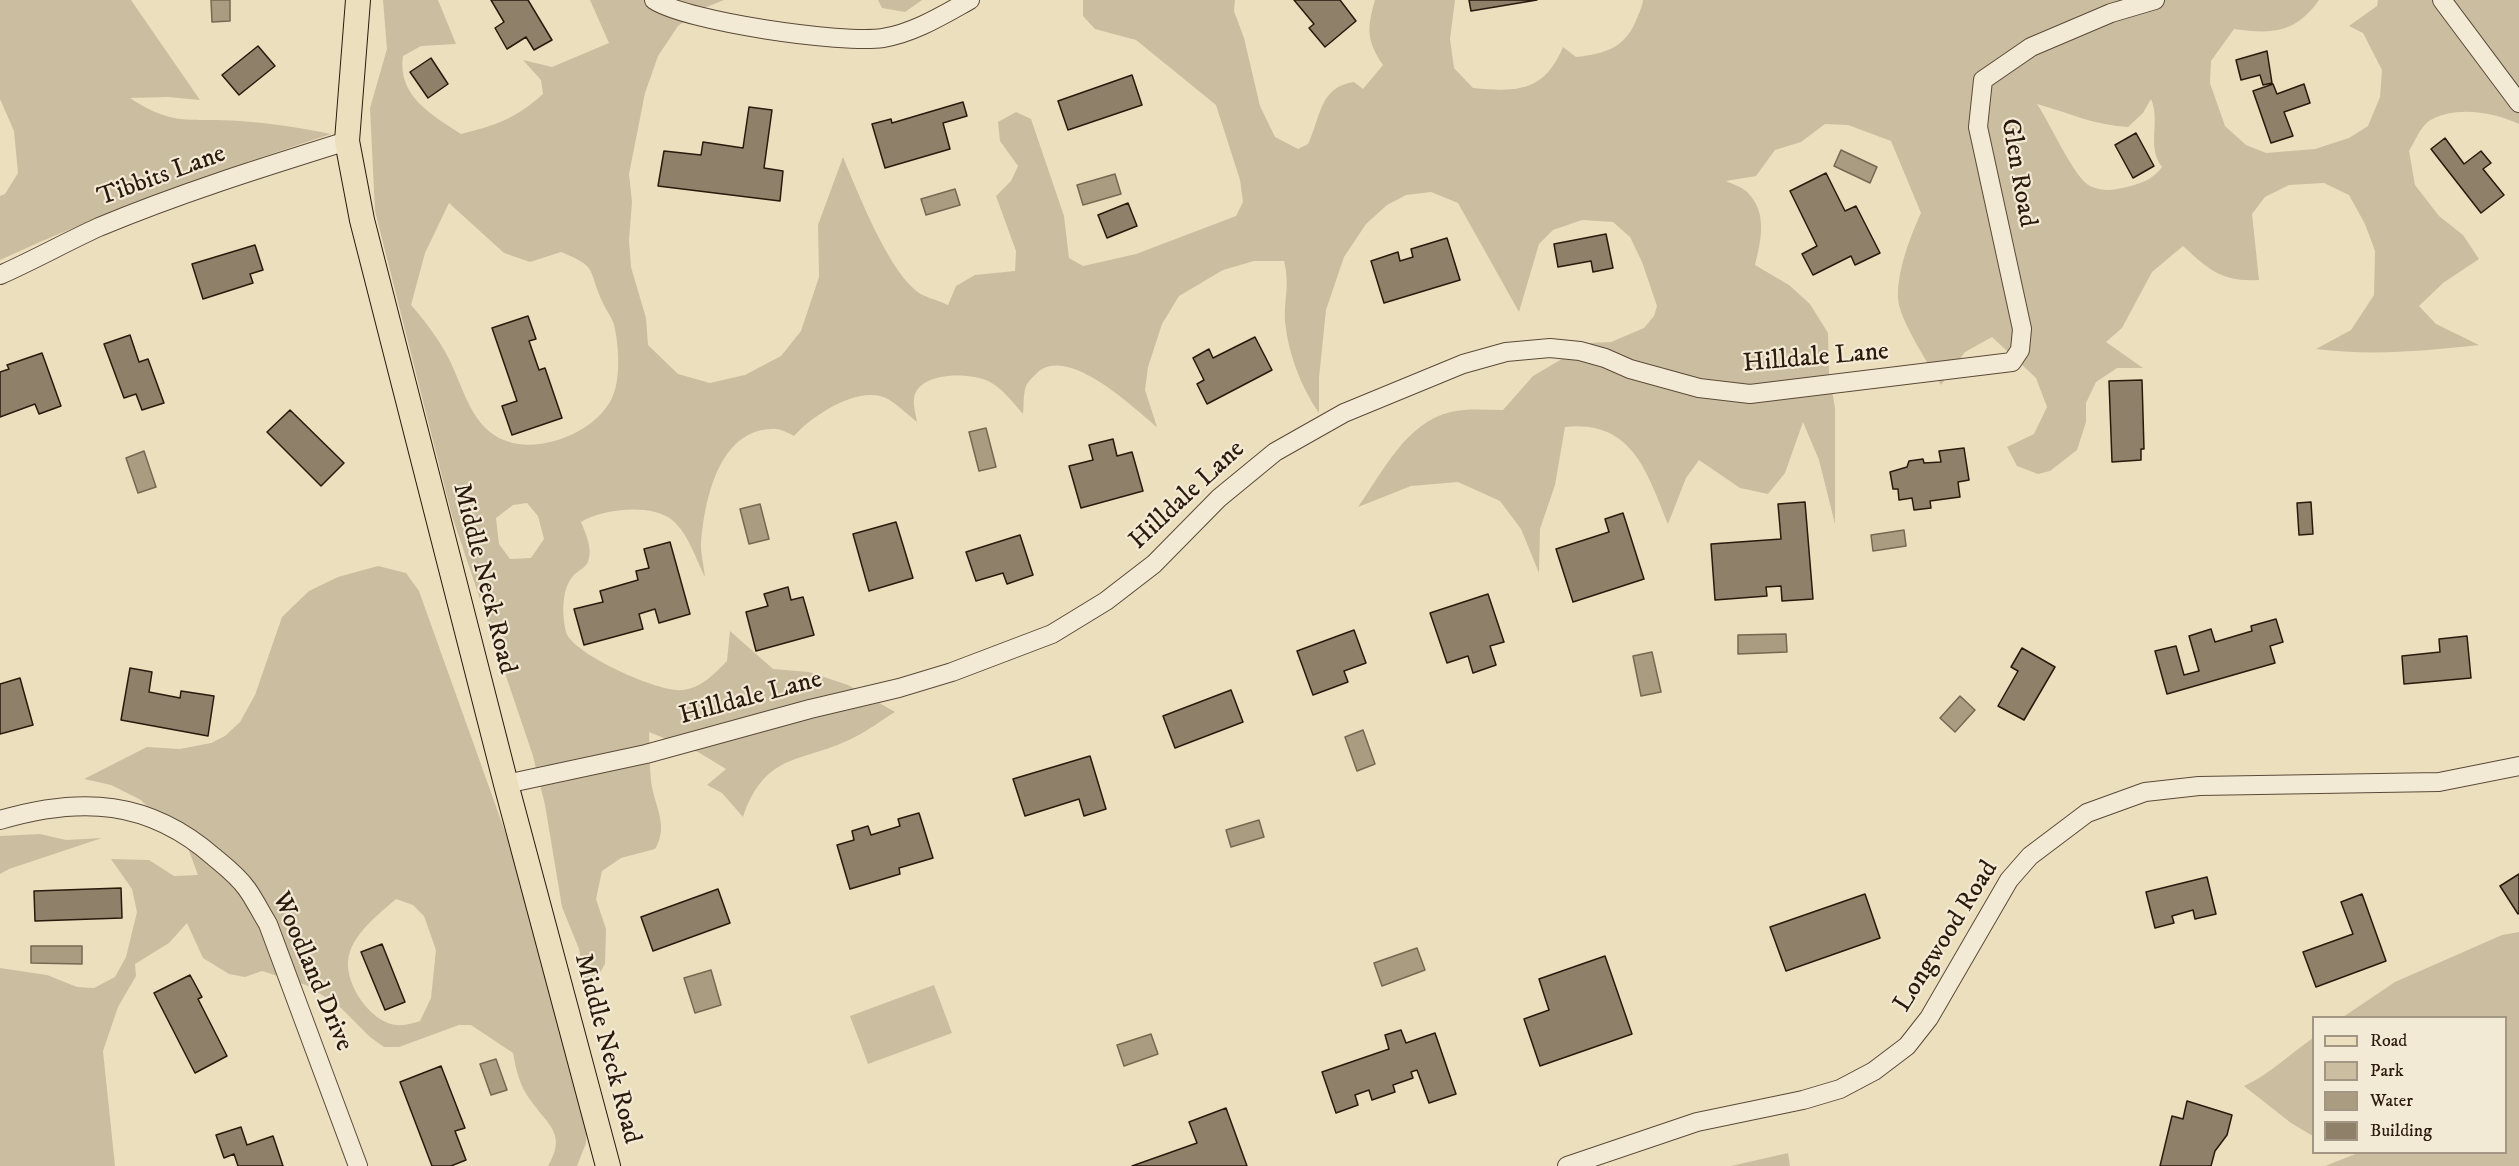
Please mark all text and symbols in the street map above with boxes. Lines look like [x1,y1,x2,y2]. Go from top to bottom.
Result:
street label: Glen Road [1992,116,2042,230]
street label: Tibbits Lane [94,139,230,215]
street label: Hilldale Lane [1742,337,1890,381]
street label: Hilldale Lane [1124,435,1252,557]
street label: Middle Neck Road [444,480,522,678]
street label: Hilldale Lane [676,665,826,733]
street label: Longwood Road [1888,856,2006,1018]
street label: Woodland Drive [264,888,358,1056]
street label: Middle Neck Road [566,951,646,1147]
legend [2312,1016,2507,1154]
text: Road [2370,1030,2407,1052]
text: Park [2370,1060,2404,1082]
text: Water [2370,1090,2413,1112]
text: Building [2370,1120,2432,1142]

